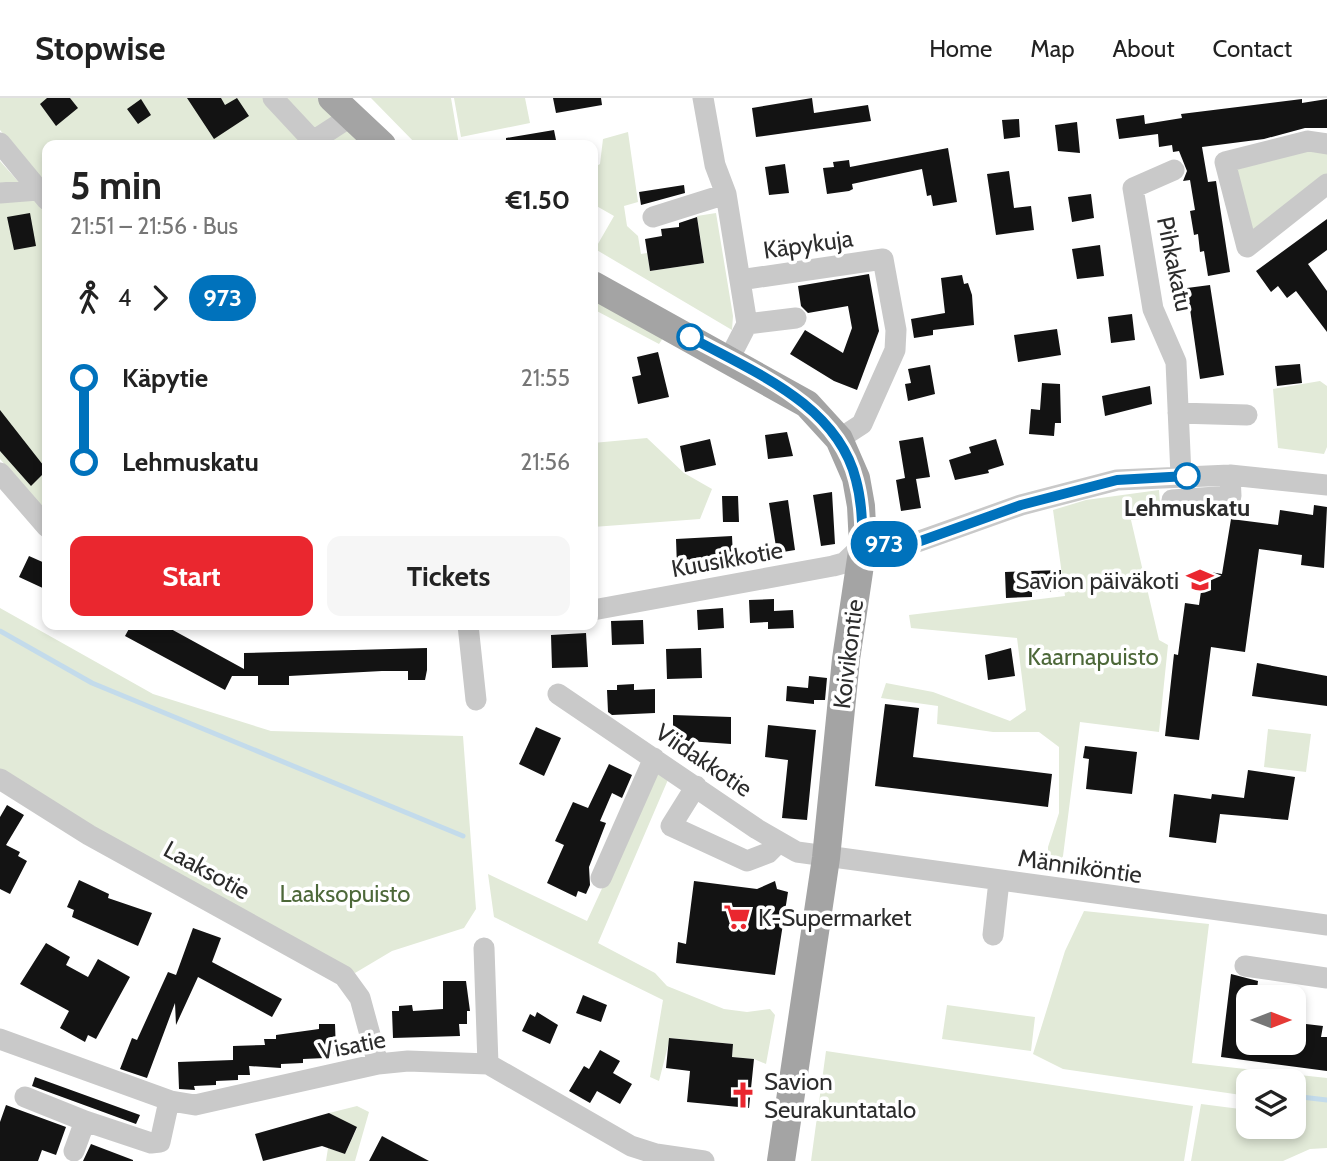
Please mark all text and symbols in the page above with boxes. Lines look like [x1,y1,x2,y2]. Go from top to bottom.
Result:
text: Stopwise [35,28,165,68]
text: Home [929,34,992,63]
text: Map [1030,34,1075,63]
text: About [1113,34,1175,63]
text: Contact [1213,34,1292,63]
text: 5 min [70,162,162,209]
text: €1.50 [506,184,570,216]
text: 21:51 – 21:56 · Bus [70,212,238,240]
street label: Pihkakatu [1151,214,1199,314]
street label: Käpykuja [761,223,855,265]
icon: walk [70,279,108,317]
icon: forward [141,279,179,317]
text: 973 [203,283,242,312]
text: 4 [118,284,131,312]
unlabelled marker [677,324,703,350]
text: Käpytie [122,362,208,394]
text: 21:55 [521,364,570,392]
text: Lehmuskatu [122,446,259,478]
text: 21:56 [520,448,570,476]
marker: Lehmuskatu [1174,463,1200,489]
place label: Lehmuskatu [1124,493,1250,522]
line badge: 973 [844,521,924,567]
text: 973 [865,529,903,558]
street label: Kuusikkotie [669,535,785,583]
button: Start [70,536,313,616]
button: Tickets [327,536,570,616]
school or university icon: Savion päiväkoti [1185,565,1215,595]
place label: Savion päiväkoti [1015,566,1179,595]
street label: Koivikontie [827,598,869,710]
park label: Kaarnapuisto [1027,642,1159,671]
street label: Viidakkotie [650,717,758,803]
street label: Laaksotie [159,834,255,906]
street label: Männiköntie [1016,843,1144,889]
park label: Laaksopuisto [279,879,411,908]
supermarket icon: K-Supermarket [722,902,752,932]
place label: K-Supermarket [758,903,912,932]
north arrow [1236,985,1306,1055]
map controls [1236,985,1306,1139]
street label: Visatie [316,1024,388,1066]
place label: Savion Seurakuntatalo [764,1067,916,1124]
button: layers [1236,1069,1306,1139]
church icon: Savion Seurakuntatalo [728,1080,758,1110]

